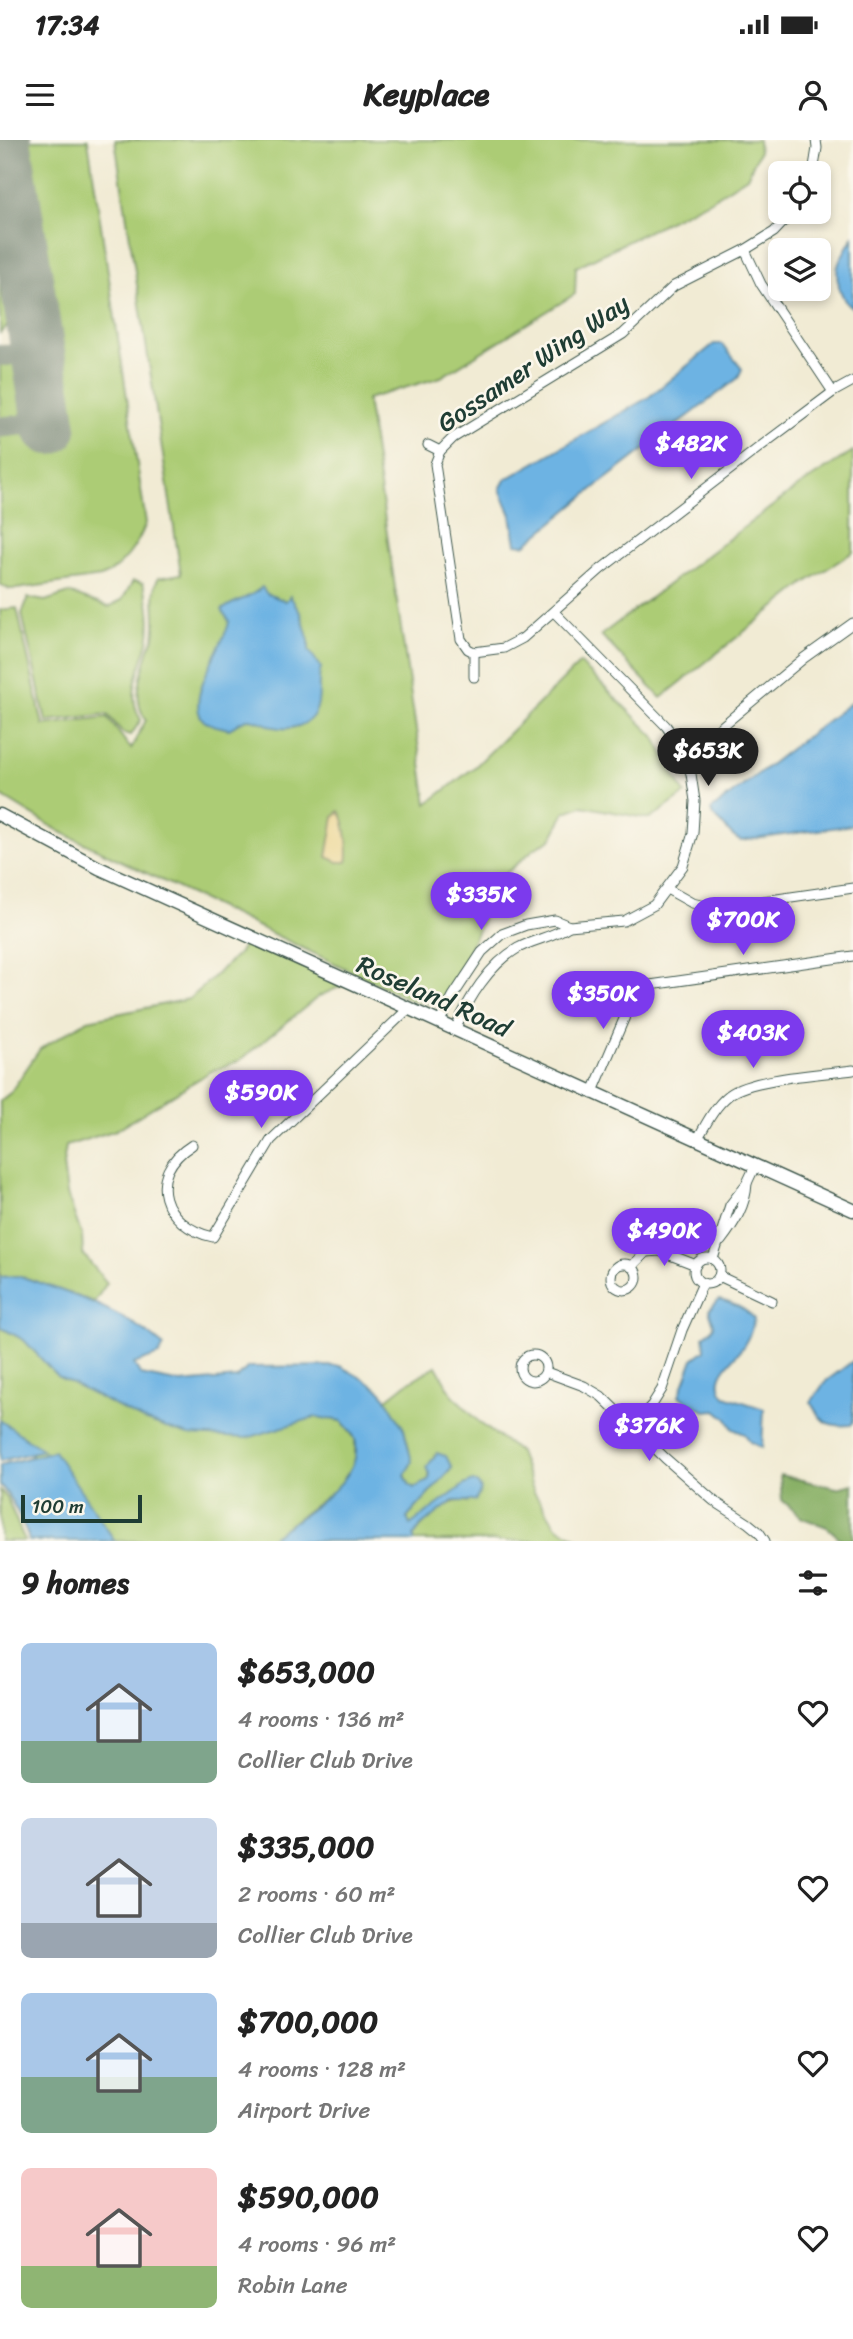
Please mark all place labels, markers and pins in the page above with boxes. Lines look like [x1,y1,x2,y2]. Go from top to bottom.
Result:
pin: $482K [642,422,740,481]
pin: $653K [659,728,757,788]
pin: $335K [432,872,530,932]
pin: $700K [694,898,792,957]
pin: $350K [554,972,652,1031]
pin: $403K [704,1010,802,1070]
pin: $590K [212,1070,310,1130]
pin: $490K [615,1208,713,1268]
pin: $376K [600,1404,698,1463]

